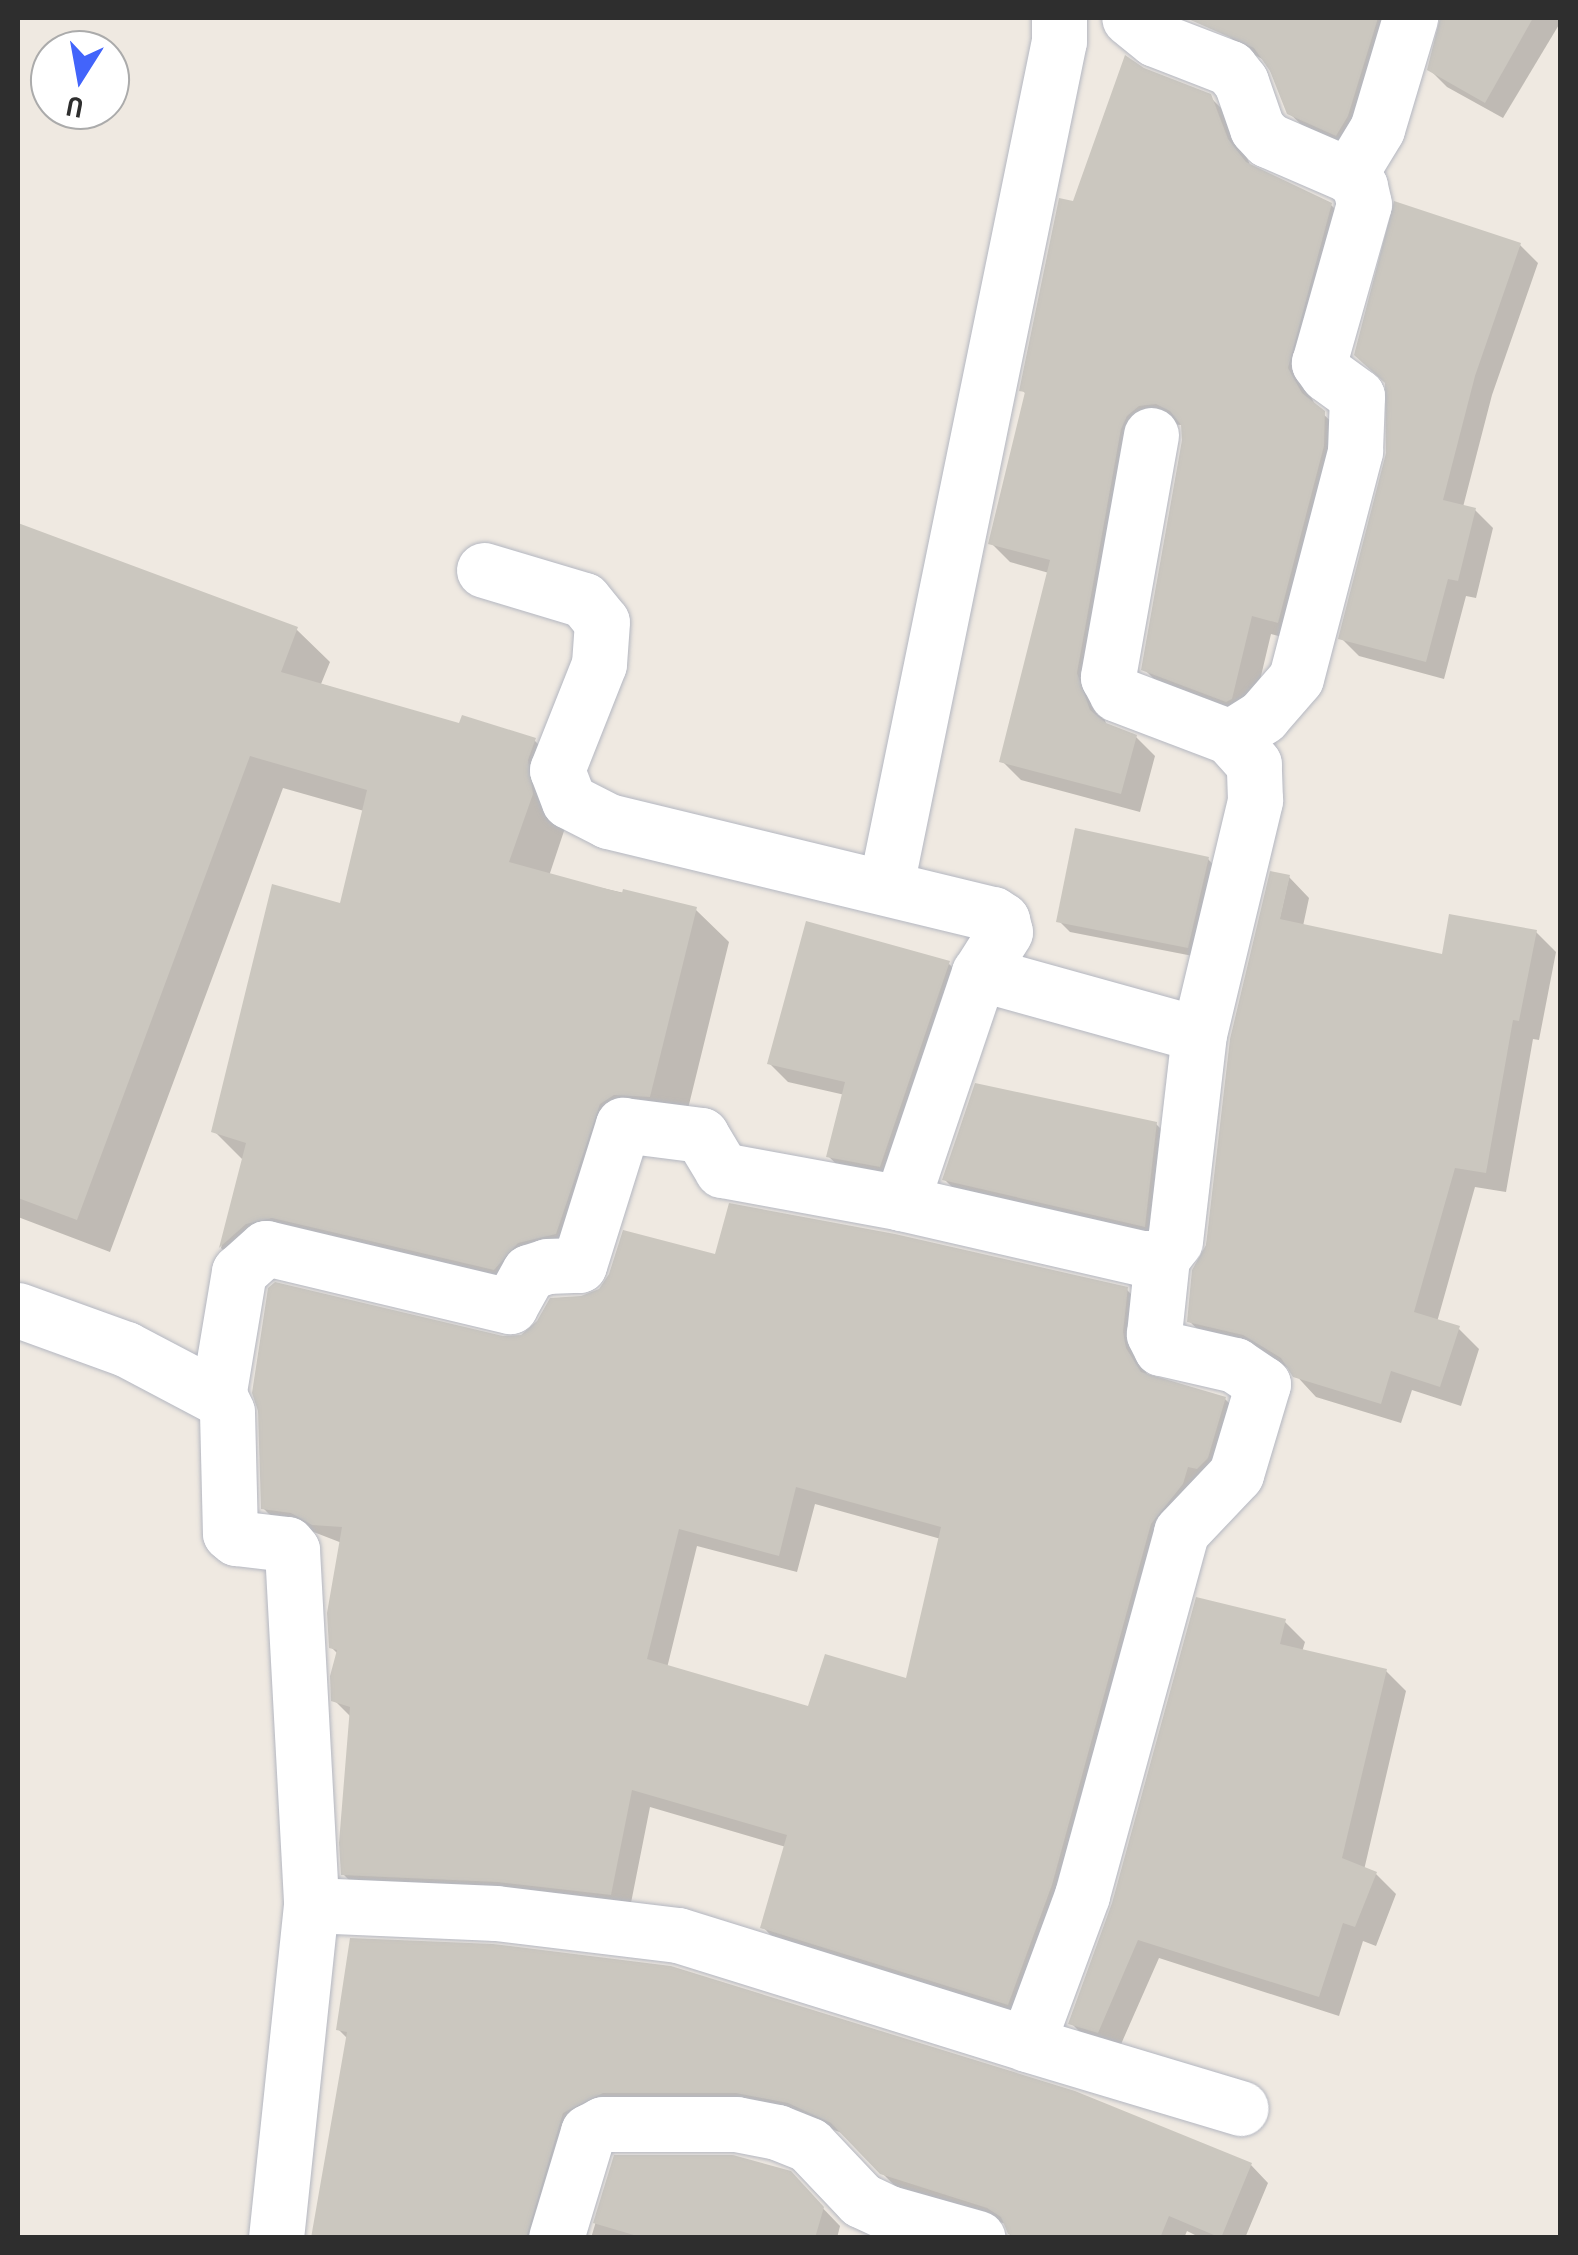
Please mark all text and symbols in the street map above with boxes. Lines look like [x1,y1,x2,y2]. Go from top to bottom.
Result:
north arrow [30,30,130,130]
text: U [63,87,86,128]

